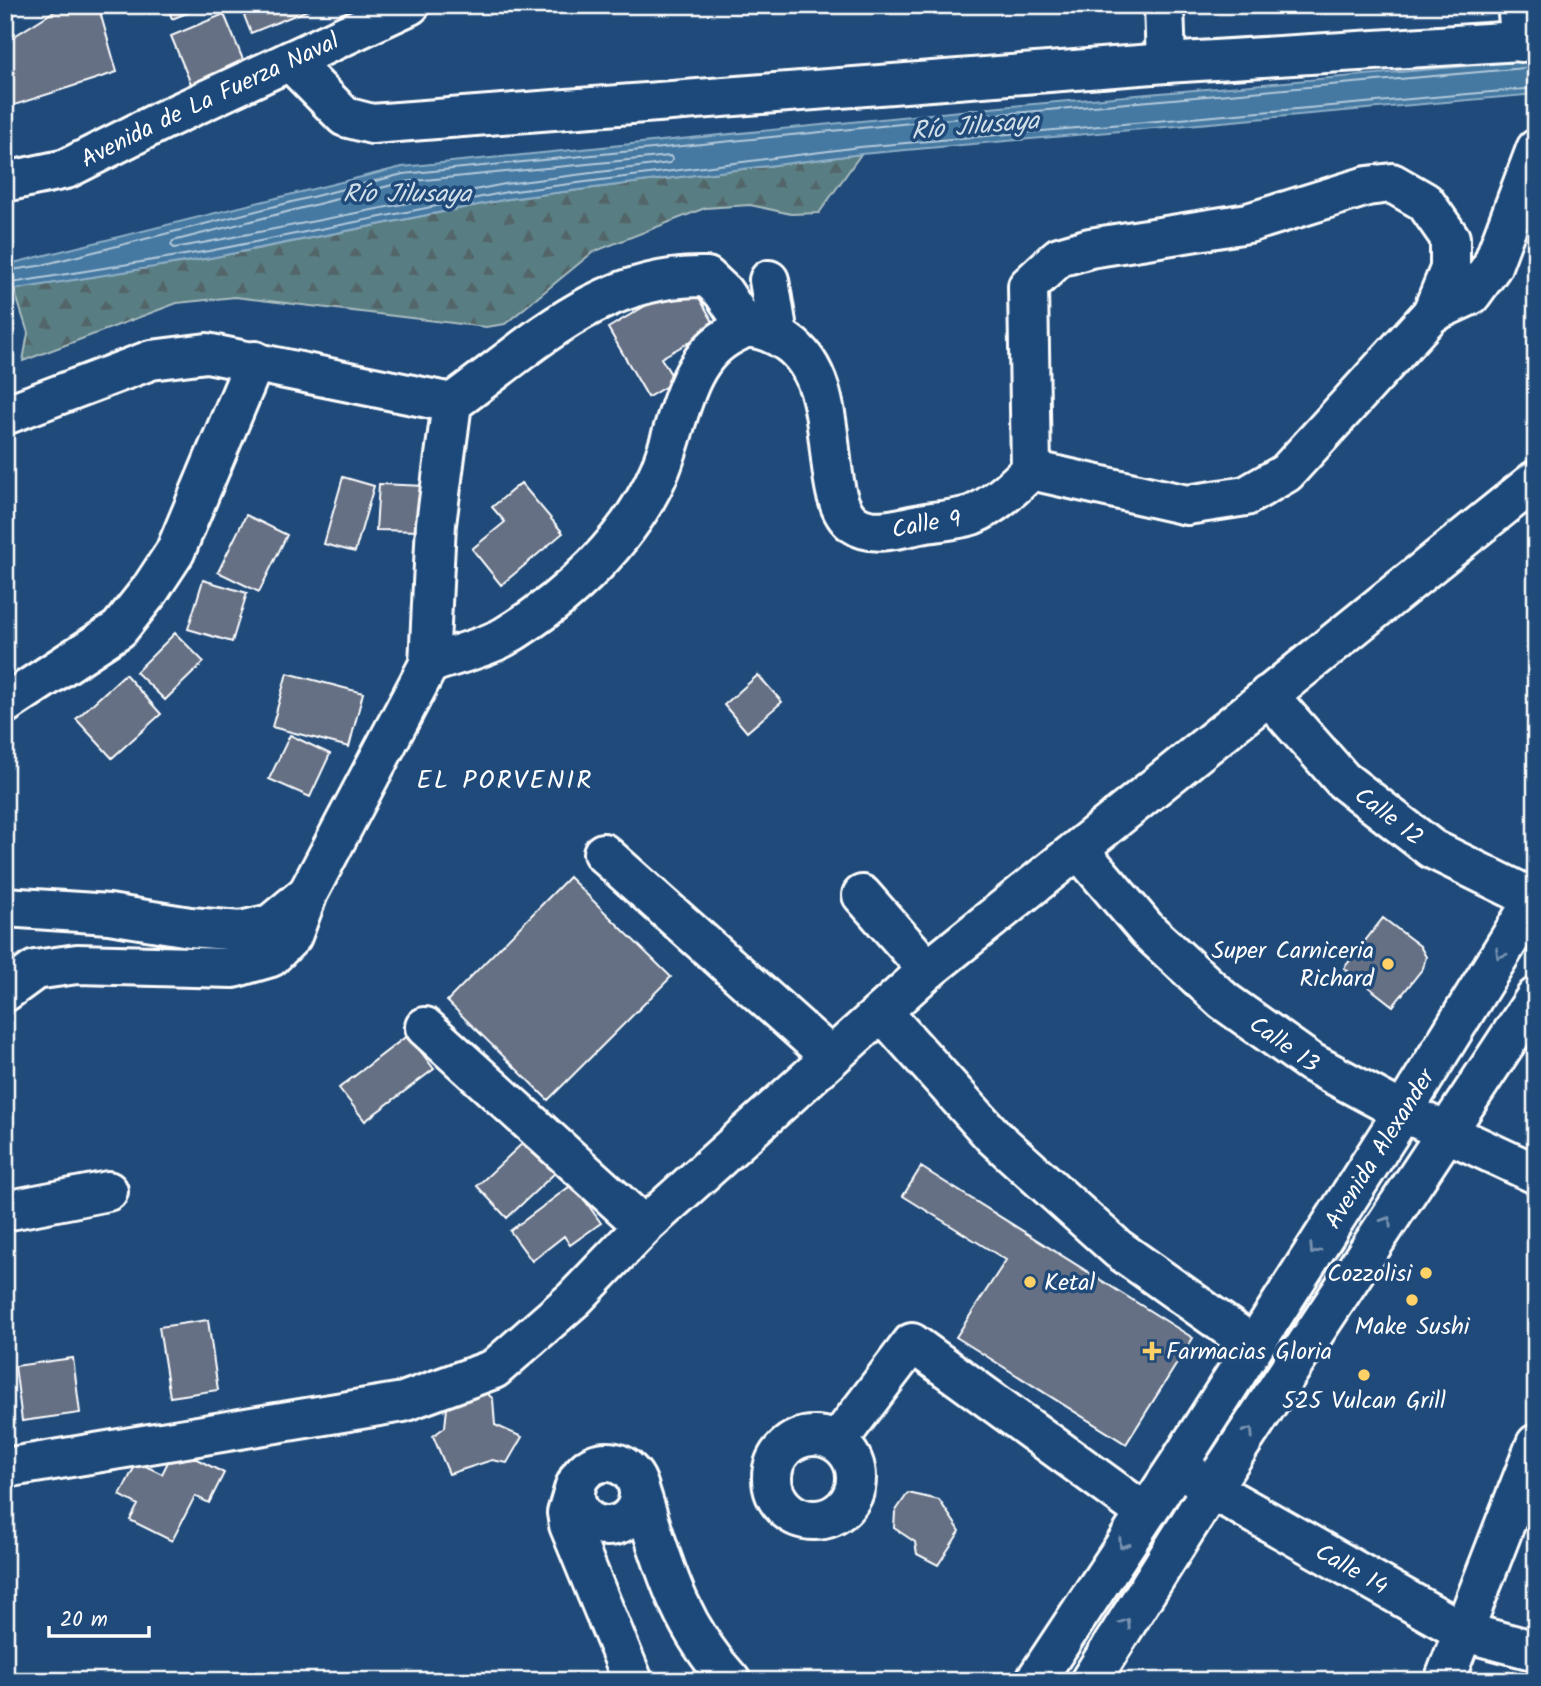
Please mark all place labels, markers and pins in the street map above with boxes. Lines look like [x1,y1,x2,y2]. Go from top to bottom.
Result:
place label: Super Carniceria Richard [1211,932,1375,999]
marker: Super Carniceria Richard [1380,956,1396,972]
place label: Cozzolisi [1327,1255,1413,1294]
place label: Ketal [1044,1264,1096,1303]
marker: Cozzolisi [1418,1265,1434,1281]
marker: Ketal [1022,1274,1038,1290]
marker: Make Sushi [1404,1292,1420,1308]
place label: Make Sushi [1355,1308,1471,1347]
place label: Farmacias Gloria [1166,1333,1332,1372]
marker: Farmacias Gloria [1144,1343,1160,1359]
marker: 525 Vulcan Grill [1356,1367,1372,1383]
place label: 525 Vulcan Grill [1282,1382,1446,1421]

